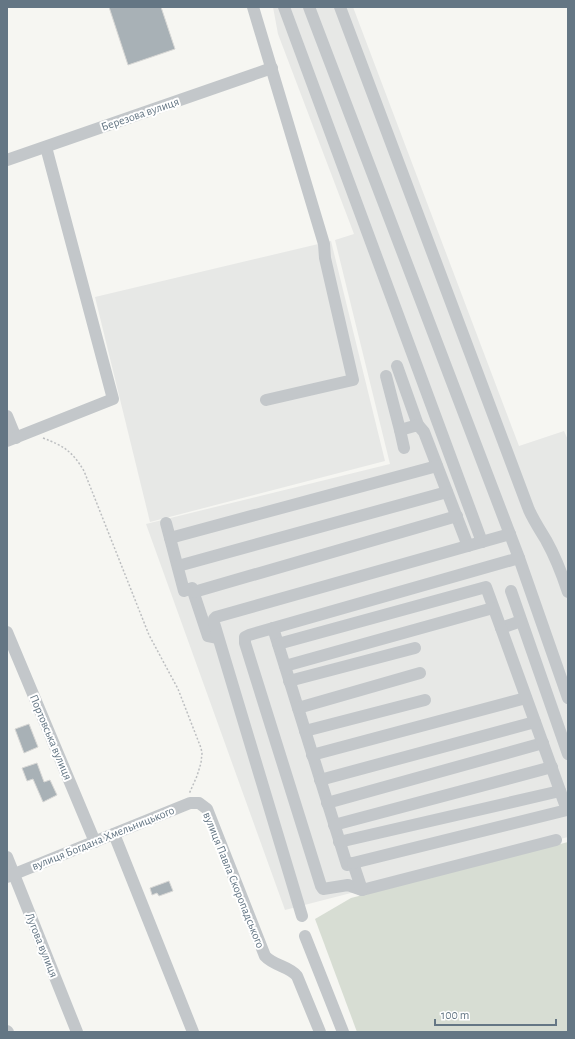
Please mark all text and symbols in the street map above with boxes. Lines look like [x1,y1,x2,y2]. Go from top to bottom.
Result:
street label: Березова вулиця [99,95,181,134]
street label: Портовська вулиця [27,693,74,782]
street label: вулиця Богдана Хмельницького [30,804,176,873]
street label: вулиця Павла Скоропадського [200,810,267,950]
street label: Лугова вулиця [23,911,60,979]
scale bar [435,1001,556,1027]
text: 100 m [441,1009,469,1021]

